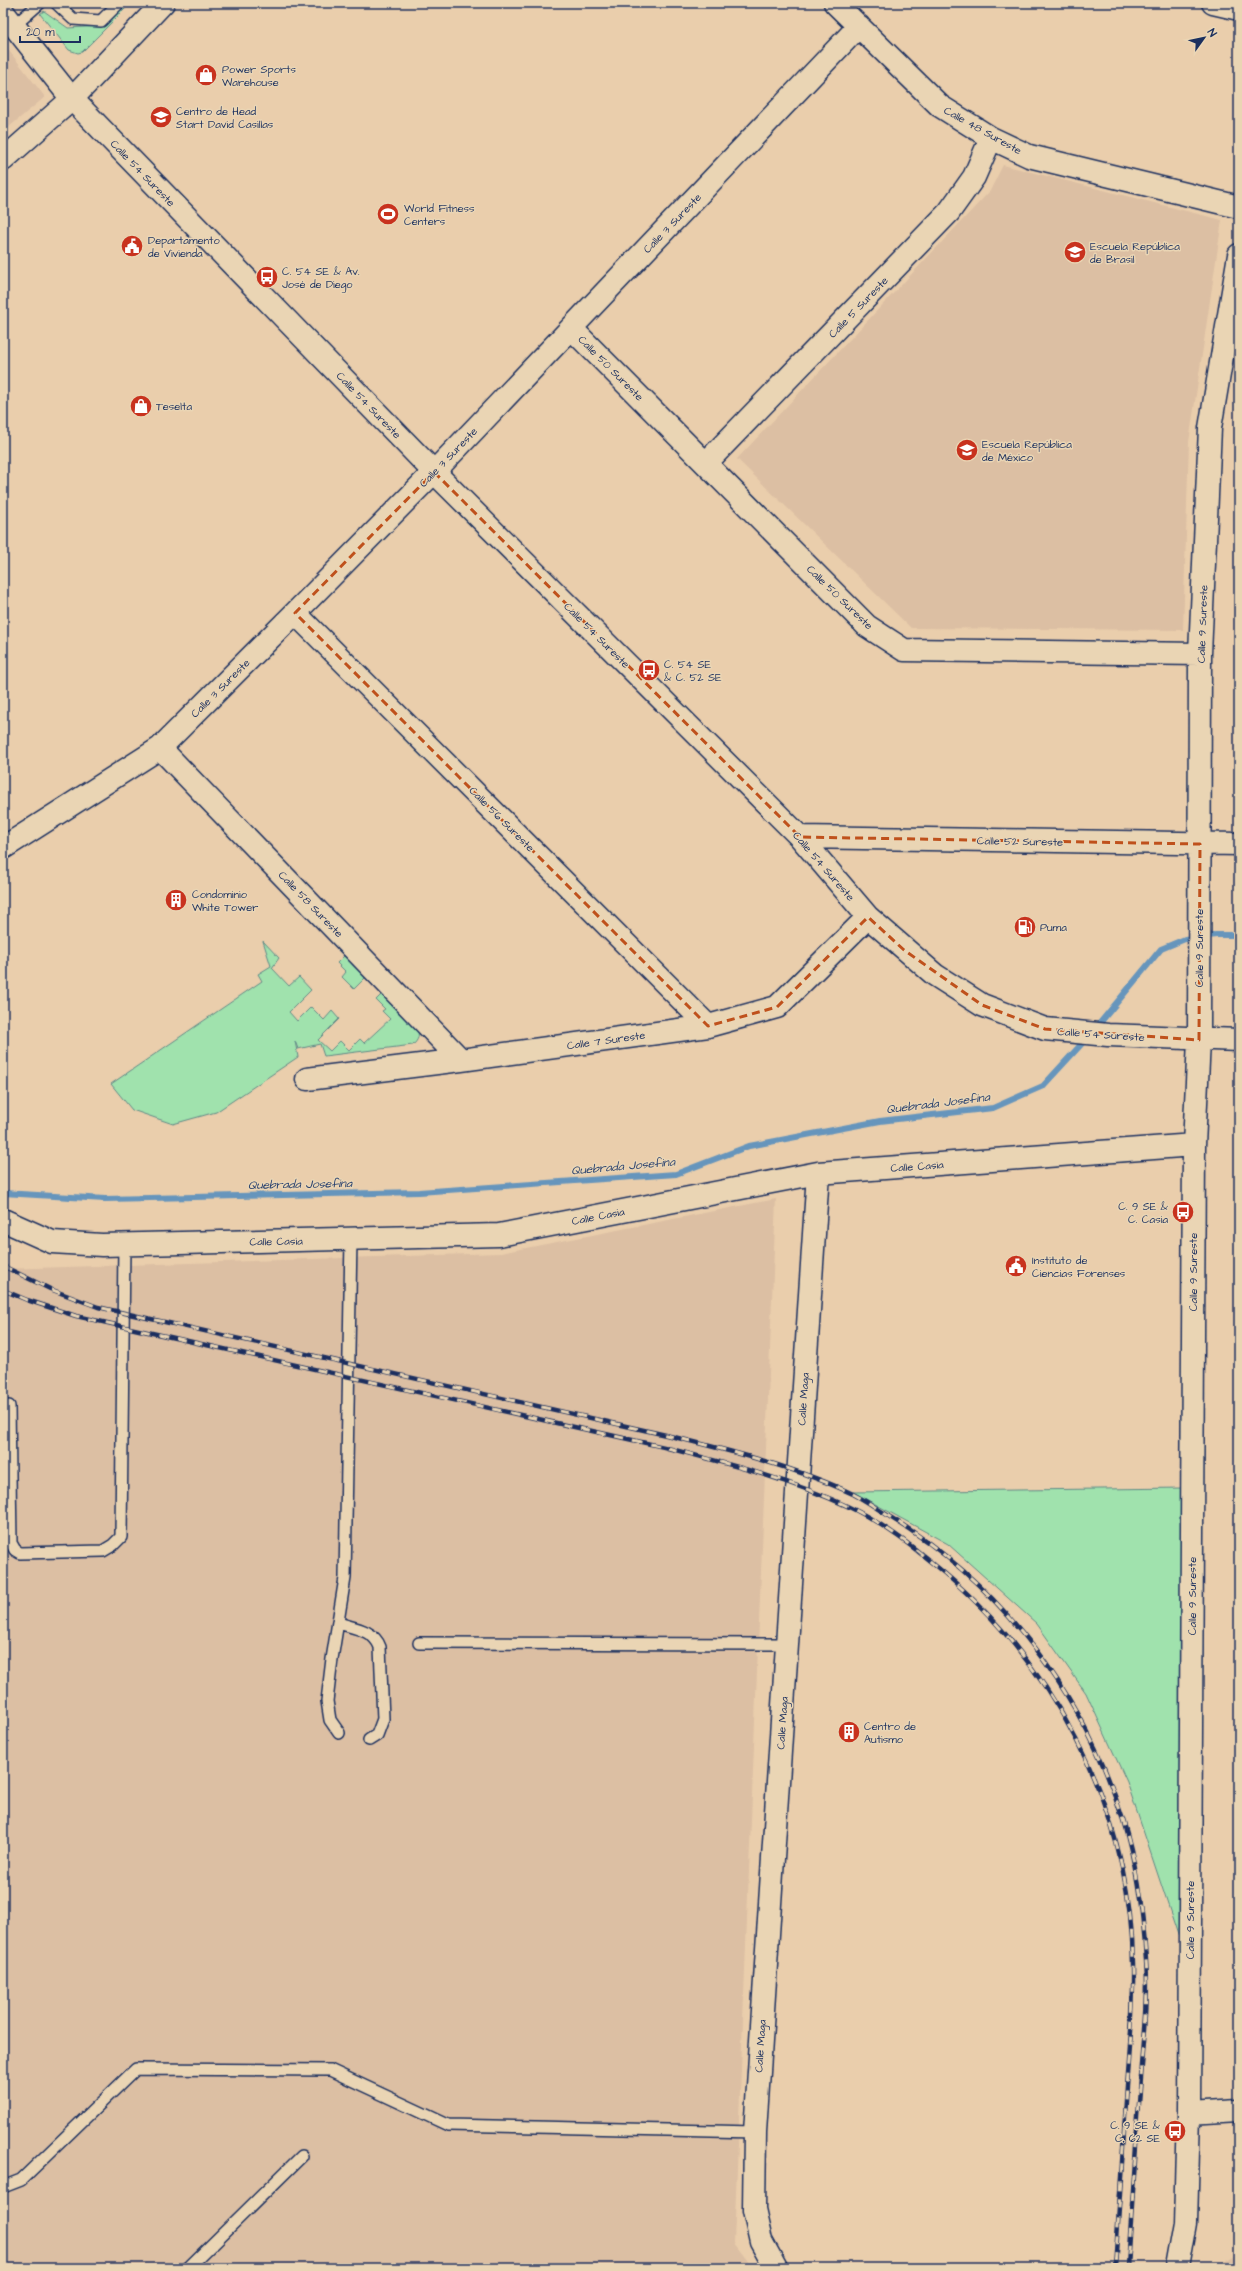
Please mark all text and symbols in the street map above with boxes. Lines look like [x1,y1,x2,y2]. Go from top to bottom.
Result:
scale bar [20,18,80,44]
north arrow [1184,18,1224,58]
text: 20 m [26,24,55,41]
text: N [1204,26,1220,40]
shop icon: Power Sports Warehouse [193,62,219,88]
place label: Power Sports Warehouse [222,62,296,90]
street label: Calle 48 Sureste [941,103,1024,158]
school or university icon: Centro de Head Start David Casillas [148,104,174,130]
place label: Centro de Head Start David Casillas [176,104,274,132]
street label: Calle 54 Sureste [107,137,178,210]
street label: Calle 3 Sureste [640,190,705,257]
sports icon: World Fitness Centers [375,201,401,227]
place label: World Fitness Centers [404,201,475,229]
public building icon: Departamento de Vivienda [119,233,145,259]
place label: Departamento de Vivienda [148,233,220,261]
school or university icon: Escuela República de Brasil [1062,239,1088,265]
place label: Escuela República de Brasil [1090,239,1180,267]
bus stop icon: C. 54 SE & Av. José de Diego [254,264,280,290]
place label: C. 54 SE & Av. José de Diego [282,264,360,293]
street label: Calle 5 Sureste [825,273,892,341]
street label: Calle 50 Sureste [575,332,647,404]
street label: Calle 54 Sureste [333,369,404,442]
shop icon: Teselta [128,393,154,419]
place label: Teselta [156,399,192,414]
street label: Calle 3 Sureste [416,424,481,491]
school or university icon: Escuela República de México [954,437,980,463]
place label: Escuela República de México [982,437,1072,465]
street label: Calle 50 Sureste [803,562,876,633]
street label: Calle 9 Sureste [1194,585,1211,663]
street label: Calle 54 Sureste [560,599,633,672]
street label: Calle 3 Sureste [188,656,253,721]
bus stop icon: C. 54 SE & C. 52 SE [636,657,662,683]
place label: C. 54 SE & C. 52 SE [664,657,722,685]
street label: Calle 56 Sureste [466,783,538,855]
street label: Calle 54 Sureste [789,828,858,904]
street label: Calle 52 Sureste [977,833,1063,850]
street label: Calle 58 Sureste [275,868,346,941]
building icon: Condominio White Tower [163,887,189,913]
place label: Condominio White Tower [192,887,258,915]
street label: Calle 9 Sureste [1192,909,1207,987]
fuel station icon: Puma [1012,914,1038,940]
place label: Puma [1040,920,1067,935]
street label: Calle 54 Sureste [1057,1024,1145,1045]
street label: Calle 7 Sureste [566,1028,646,1053]
water label: Quebrada Josefina [885,1089,992,1118]
water label: Quebrada Josefina [570,1153,677,1180]
street label: Calle Casia [890,1157,945,1176]
water label: Quebrada Josefina [248,1175,353,1194]
place label: C. 9 SE & C. Casia [1118,1199,1169,1227]
bus stop icon: C. 9 SE & C. Casia [1170,1199,1196,1225]
street label: Calle Casia [570,1204,626,1229]
street label: Calle 9 Sureste [1186,1233,1201,1311]
street label: Calle Casia [249,1234,303,1249]
public building icon: Instituto de Ciencias Forenses [1003,1253,1029,1279]
place label: Instituto de Ciencias Forenses [1032,1253,1126,1281]
street label: Calle Maga [794,1372,814,1426]
street label: Calle 9 Sureste [1185,1557,1200,1635]
street label: Calle Maga [773,1696,793,1750]
building icon: Centro de Autismo [836,1719,862,1745]
place label: Centro de Autismo [864,1719,916,1747]
street label: Calle 9 Sureste [1183,1881,1198,1959]
street label: Calle Maga [751,2019,771,2073]
place label: C. 9 SE & C. 62 SE [1110,2118,1161,2146]
bus stop icon: C. 9 SE & C. 62 SE [1162,2118,1188,2144]

